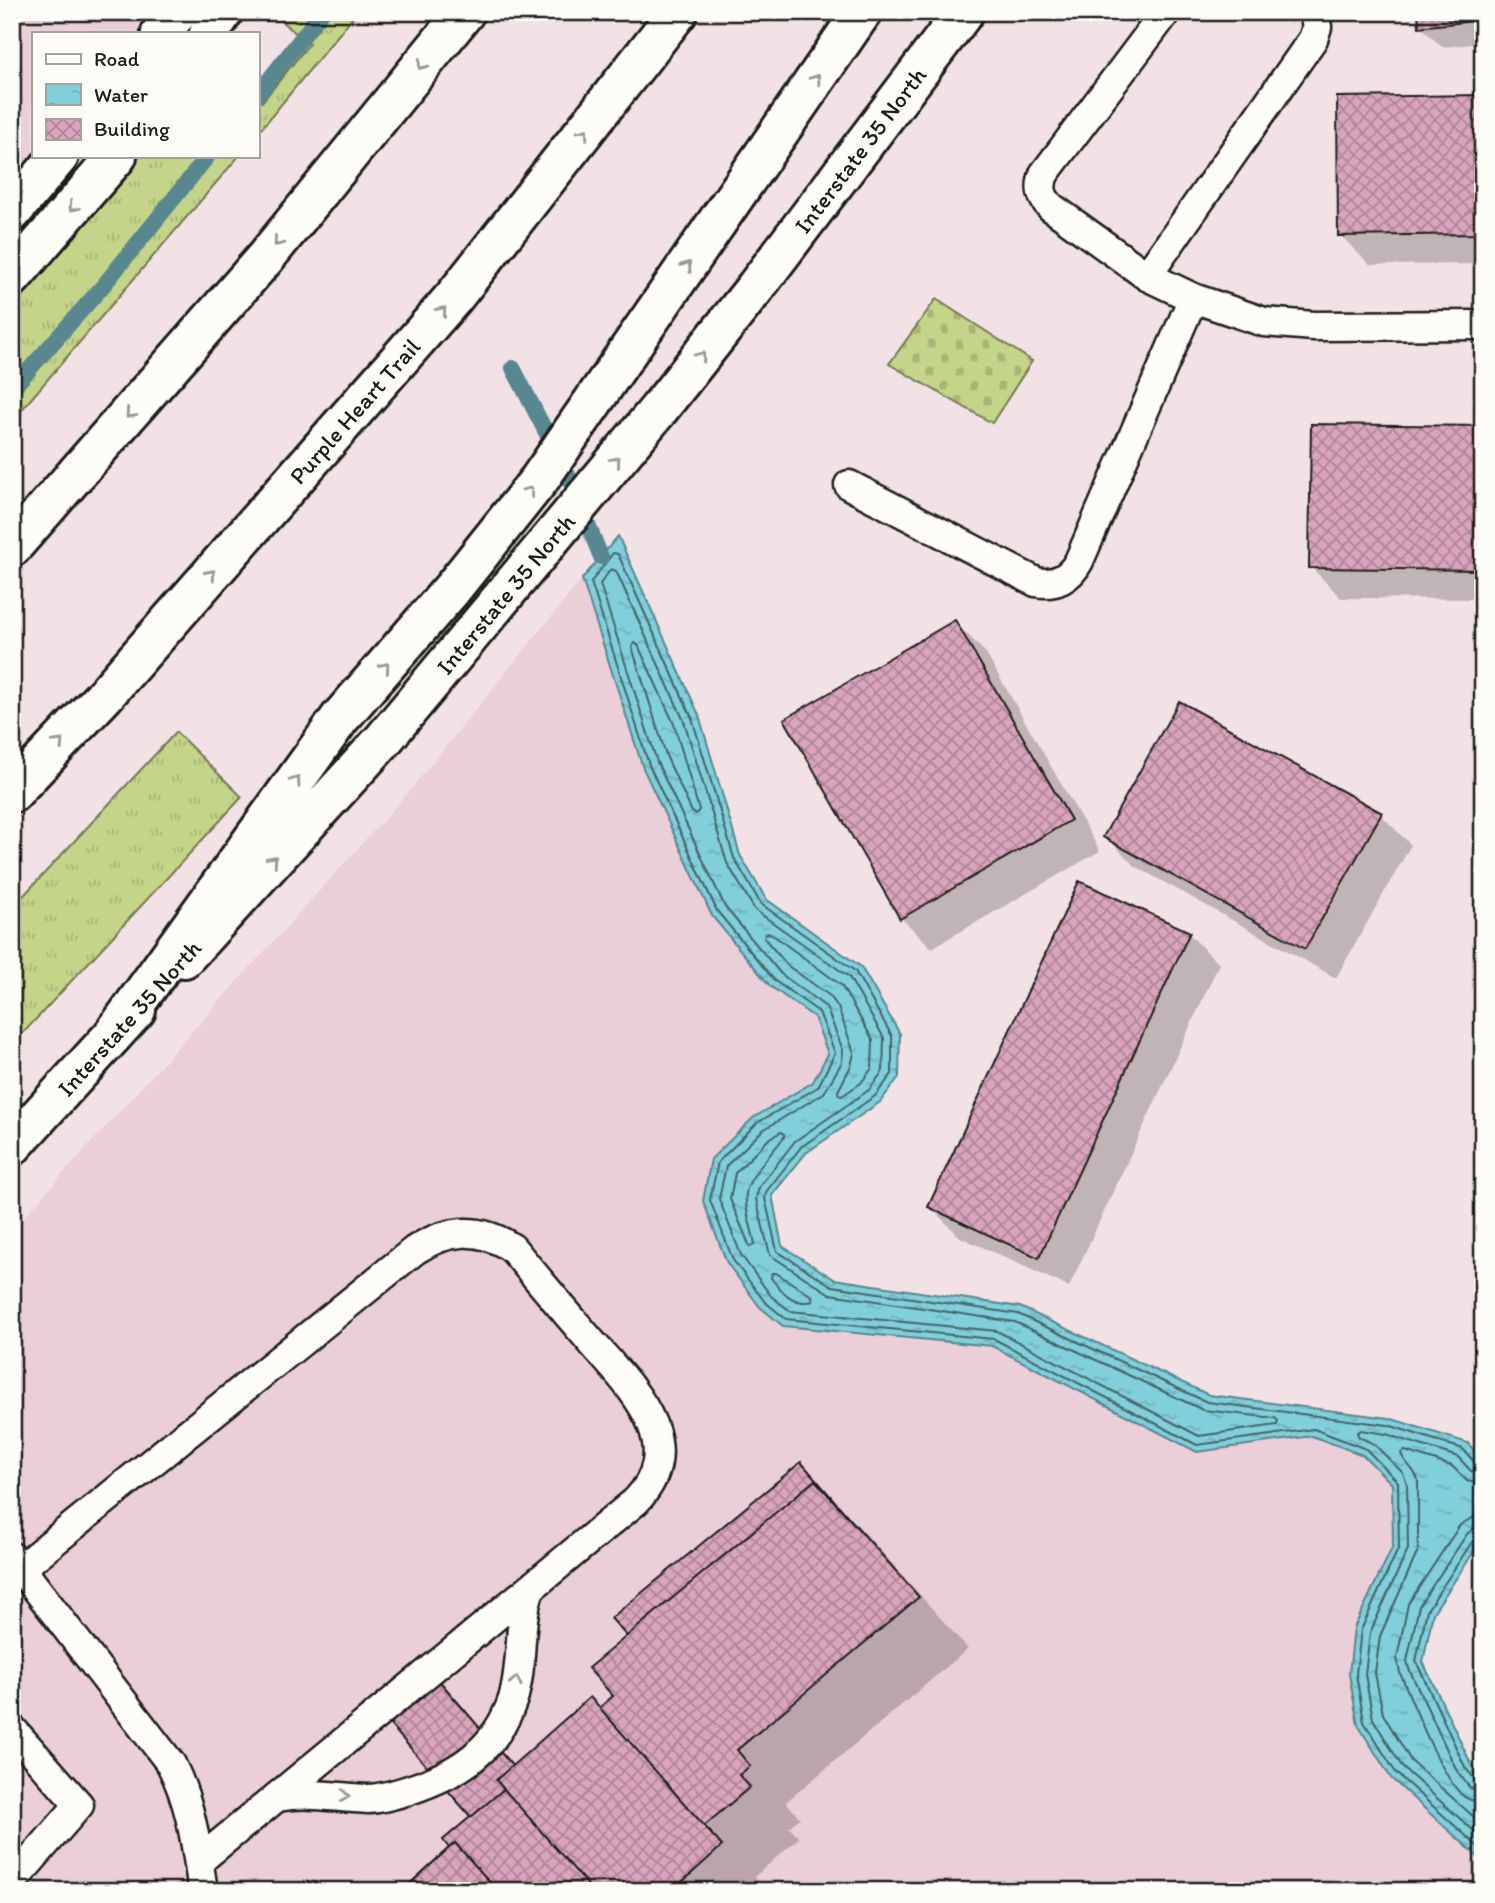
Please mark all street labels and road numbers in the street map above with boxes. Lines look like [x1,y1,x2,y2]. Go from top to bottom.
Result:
street label: Interstate 35 North [787,61,932,239]
street label: Purple Heart Trail [282,332,426,490]
street label: Interstate 35 North [430,507,581,680]
street label: Interstate 35 North [51,934,207,1102]

